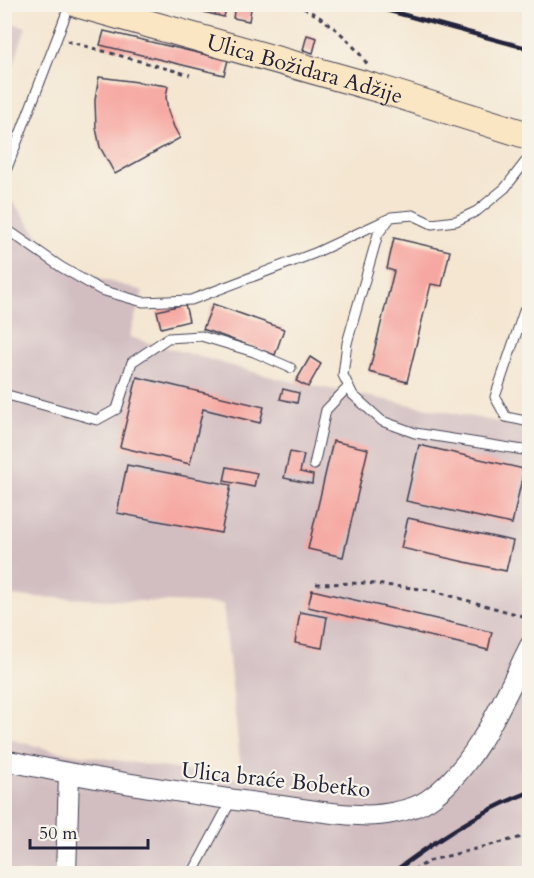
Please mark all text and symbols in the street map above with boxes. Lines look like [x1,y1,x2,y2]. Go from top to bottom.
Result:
street label: Ulica Božidara Adžije [203,27,407,111]
street label: Ulica braće Bobetko [180,755,372,805]
scale bar [30,812,148,850]
text: 50 m [39,821,78,846]

